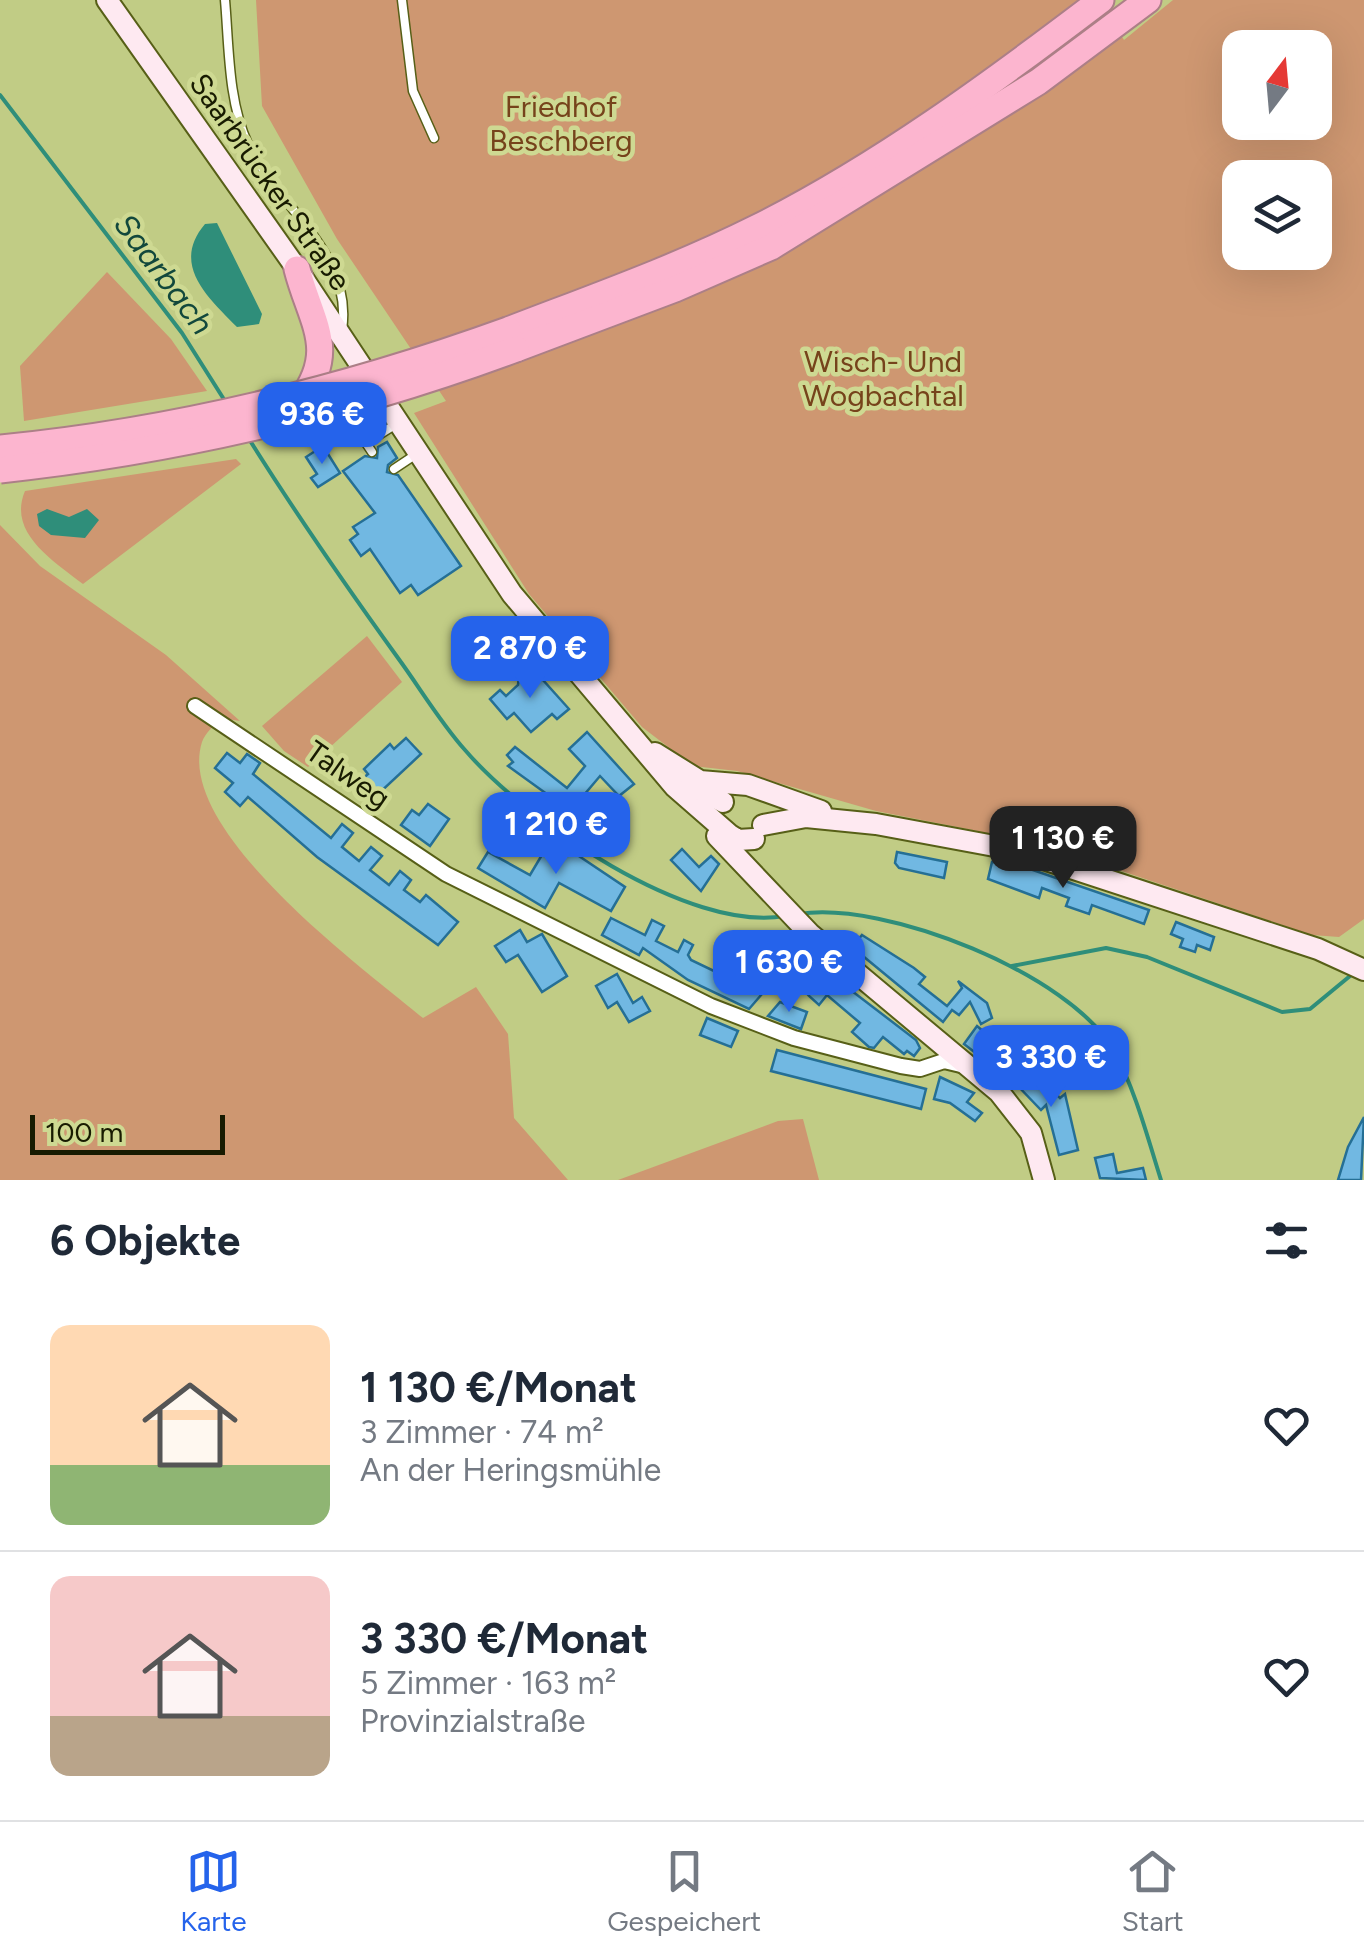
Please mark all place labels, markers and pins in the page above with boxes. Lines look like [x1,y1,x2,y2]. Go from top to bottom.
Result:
pin: 936 € [252,382,392,467]
pin: 2 870 € [438,616,622,701]
pin: 1 210 € [464,792,648,877]
pin: 1 130 € [971,806,1155,891]
pin: 1 630 € [697,930,881,1015]
pin: 3 330 € [959,1025,1143,1110]

